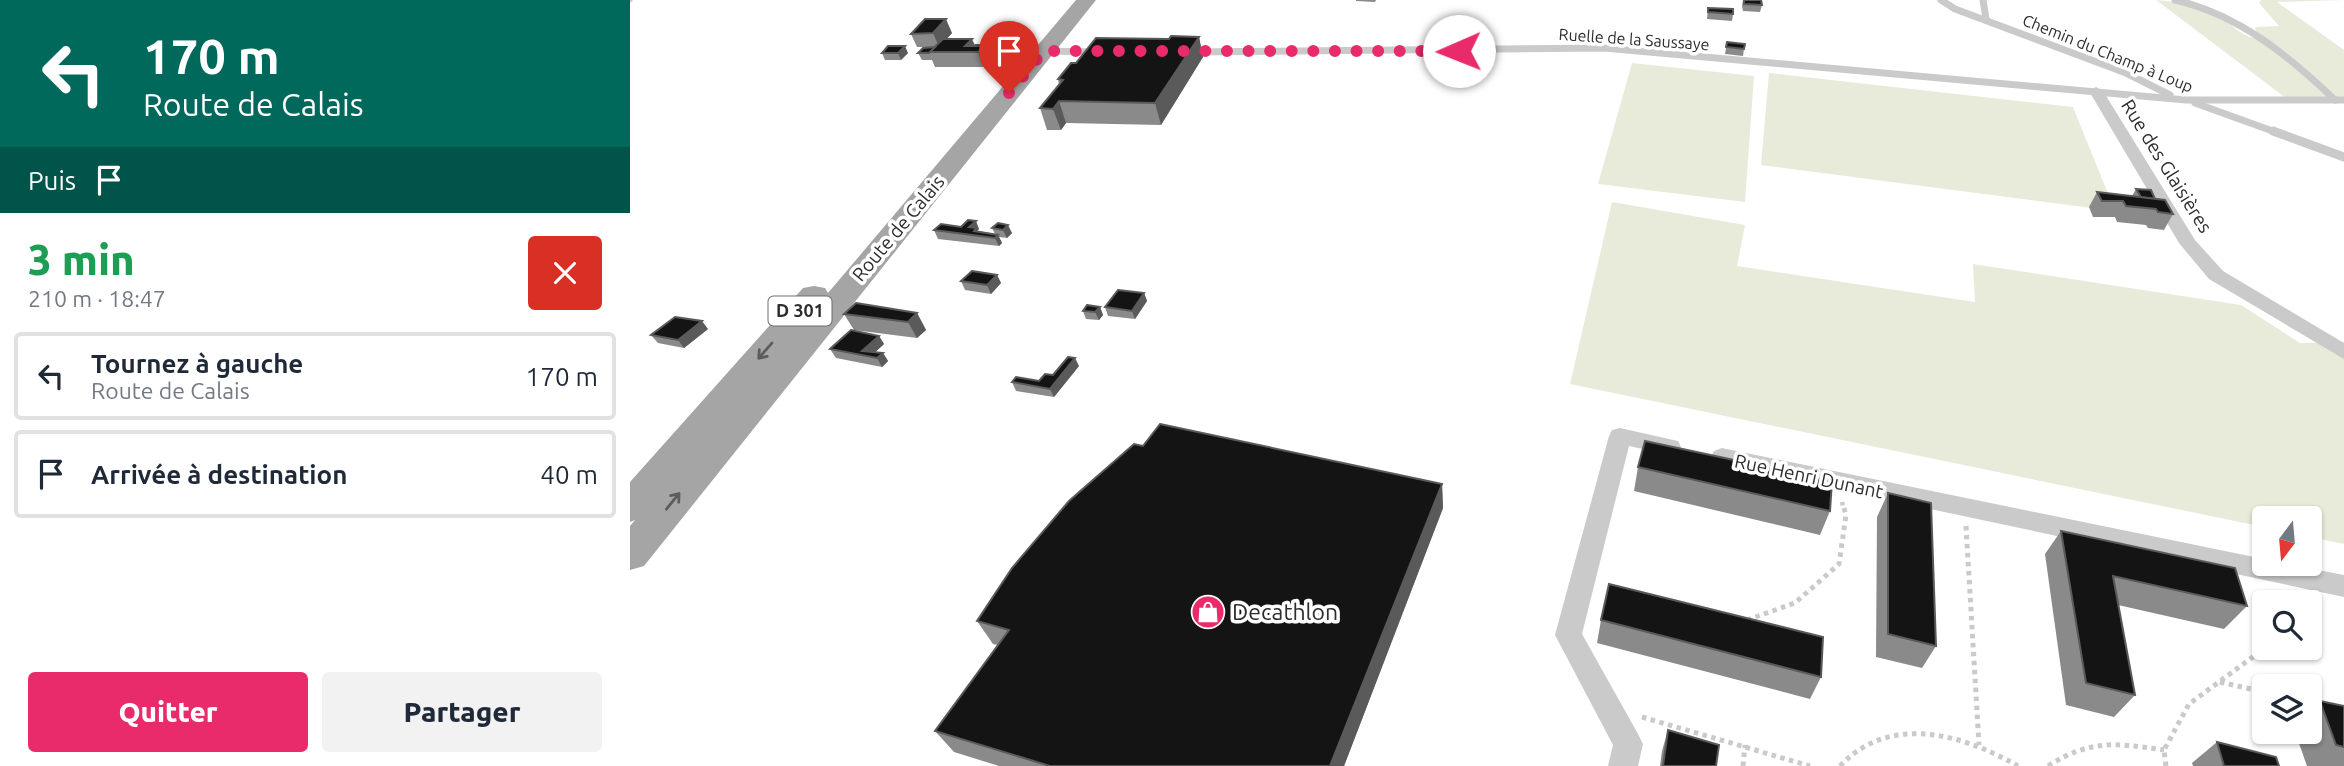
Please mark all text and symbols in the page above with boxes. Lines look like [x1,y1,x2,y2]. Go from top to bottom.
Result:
street label: Chemin du Champ à Loup [2020,11,2196,95]
position arrow [1422,14,1496,88]
pin [979,21,1039,93]
street label: Ruelle de la Saussaye [1558,25,1710,53]
icon: left [28,28,119,119]
text: 170 m [143,28,280,83]
icon: arrive [990,32,1028,70]
text: Route de Calais [143,86,364,122]
street label: Rue des Glaisières [2117,95,2217,237]
icon: arrive [90,161,128,199]
text: Puis [28,166,76,195]
street label: Route de Calais [847,171,949,285]
text: 3 min [28,236,135,283]
button: close [528,236,602,310]
text: 210 m · 18:47 [28,286,166,311]
road number: D 301 [768,296,832,326]
one-way arrow [757,342,773,360]
text: Tournez à gauche [91,349,303,378]
icon: left [32,357,70,395]
text: 170 m [526,362,598,391]
text: Route de Calais [91,378,250,403]
street label: Rue Henri Dunant [1733,449,1886,503]
icon: arrive [32,455,70,493]
text: Arrivée à destination [91,460,347,489]
text: 40 m [540,460,598,489]
one-way arrow [665,493,681,511]
north arrow [2252,506,2322,576]
map controls [2252,506,2322,744]
button: search [2252,590,2322,660]
shop icon: Decathlon [1189,593,1227,631]
place label: Decathlon [1232,599,1338,624]
button: Quitter [28,672,308,752]
button: Partager [322,672,602,752]
button: layers [2252,674,2322,744]

